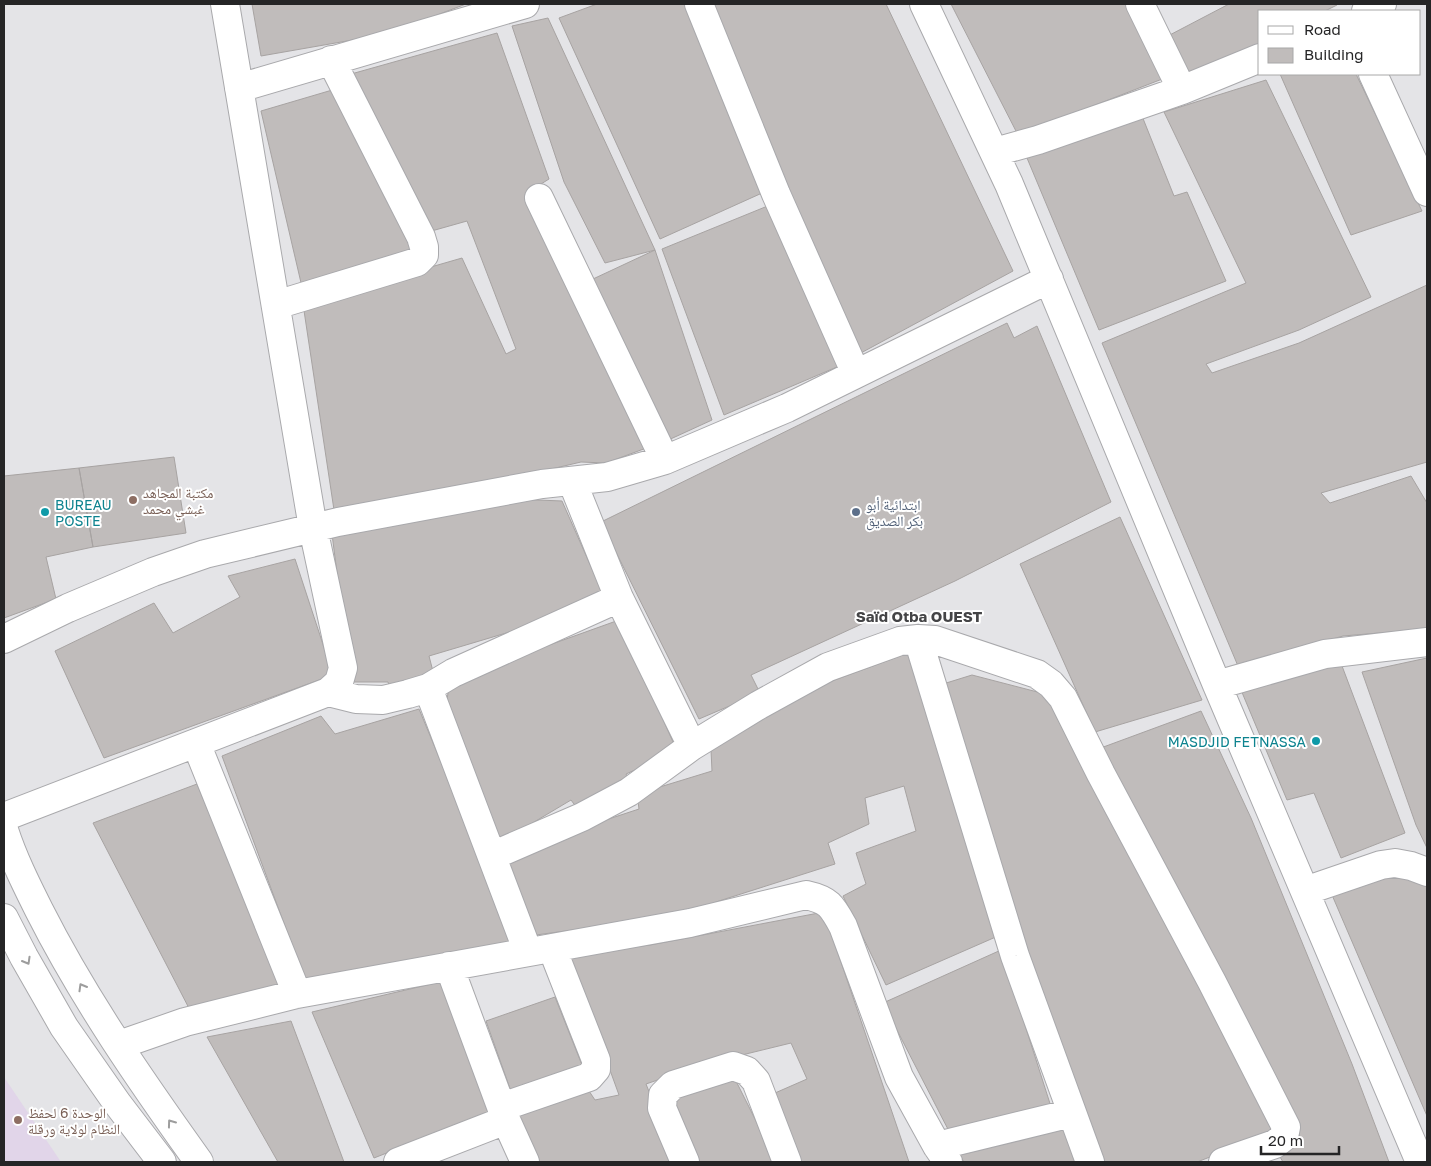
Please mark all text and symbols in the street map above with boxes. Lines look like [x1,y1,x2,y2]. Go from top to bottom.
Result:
legend [1258,10,1421,75]
text: Road [1304,20,1341,38]
text: Building [1304,45,1364,63]
place label: مكتبة المجاهد غبشي محمد [143,484,213,520]
marker: مكتبة المجاهد غبشي محمد [127,494,139,506]
place label: BUREAU POSTE [55,496,112,529]
place label: ابتدائية أبو بكر الصديق [866,496,923,531]
marker: BUREAU POSTE [39,506,51,518]
marker: ابتدائية أبو بكر الصديق [850,506,862,518]
district label: Saïd Otba OUEST [856,607,982,625]
place label: MASDJID FETNASSA [1168,733,1307,750]
marker: MASDJID FETNASSA [1310,735,1322,747]
one-way arrow [20,956,30,965]
one-way arrow [78,983,88,992]
place label: الوحدة 6 لحفظ النظام لولاية ورقلة [28,1104,120,1139]
marker: الوحدة 6 لحفظ النظام لولاية ورقلة [12,1114,24,1126]
one-way arrow [168,1119,177,1129]
scale bar [1261,1124,1338,1156]
text: 20 m [1268,1131,1303,1149]

